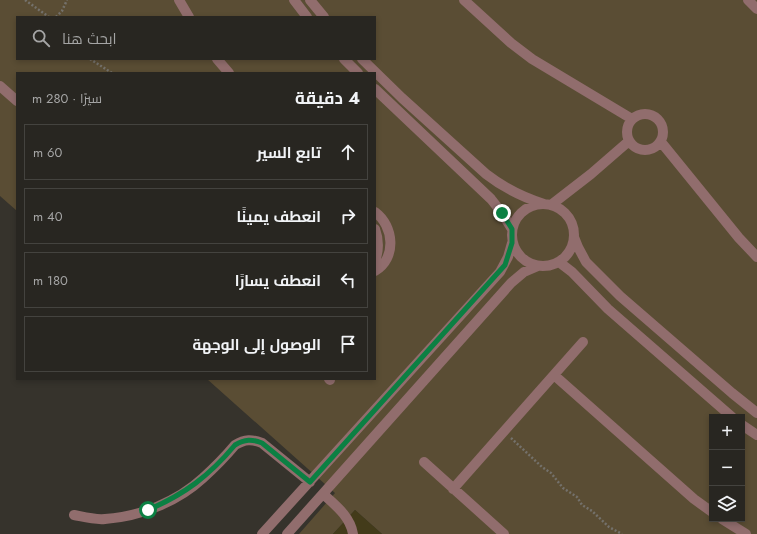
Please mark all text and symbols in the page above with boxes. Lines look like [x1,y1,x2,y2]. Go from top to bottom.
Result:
search box [16,16,376,60]
icon: search [30,27,52,49]
text: ابحث هنا [62,28,117,50]
text: 4 دقيقة [295,86,360,110]
text: سيرًا · 280 m [32,89,102,108]
icon: ahead [337,141,359,163]
text: تابع السير [257,142,321,164]
text: 60 m [33,143,62,162]
route end [493,204,511,222]
icon: right [337,205,359,227]
text: انعطف يمينًا [237,206,321,228]
text: 40 m [33,207,62,226]
icon: left [337,269,359,291]
text: انعطف يسارًا [235,270,321,292]
text: 180 m [33,271,68,290]
icon: arrive [337,333,359,355]
text: الوصول إلى الوجهة [192,334,321,356]
map controls [709,414,745,522]
button: + [709,414,745,450]
button: − [709,450,745,486]
button: layers [709,486,745,522]
route start [139,501,157,519]

